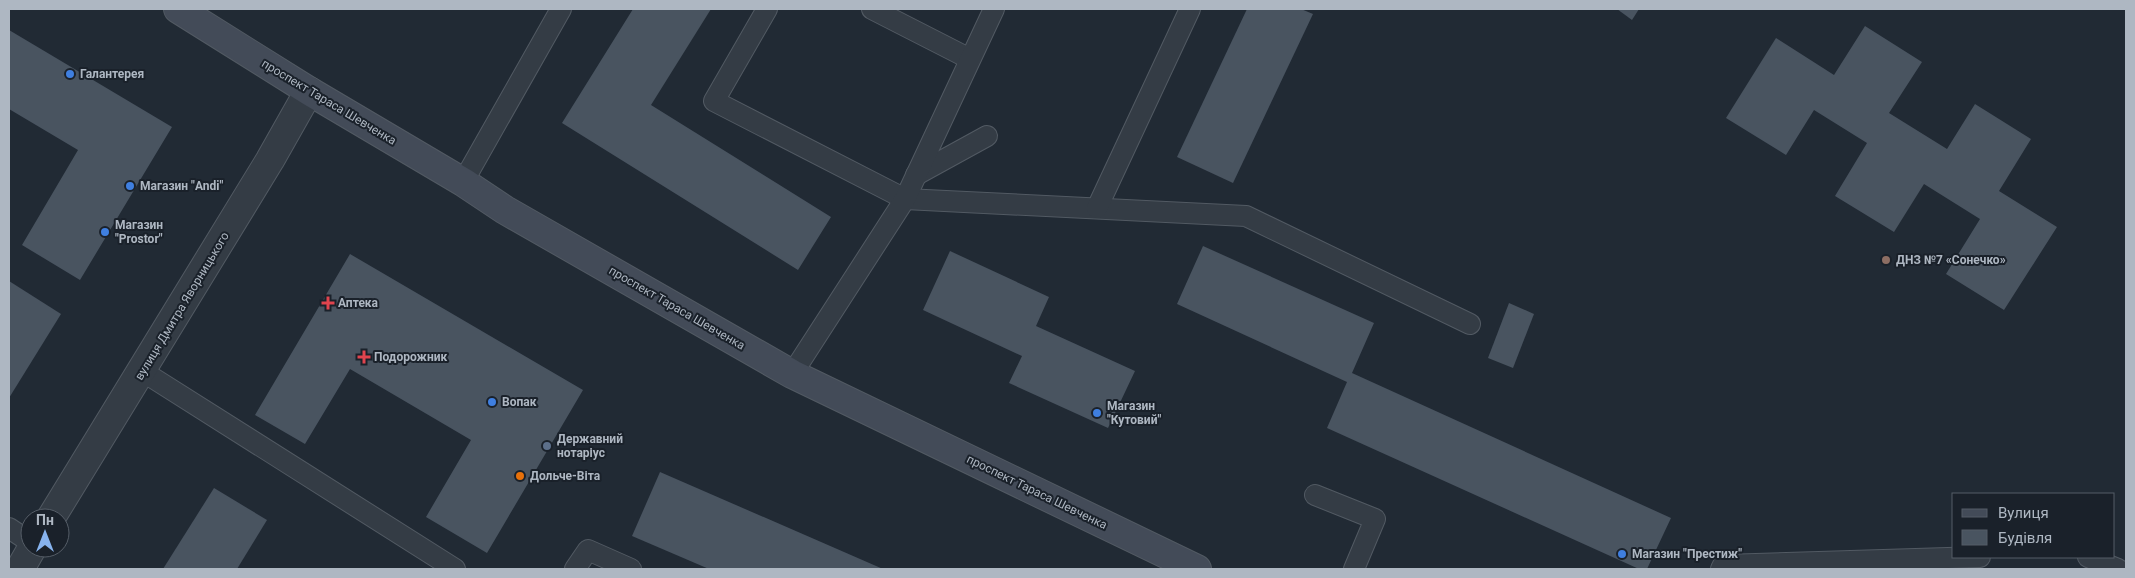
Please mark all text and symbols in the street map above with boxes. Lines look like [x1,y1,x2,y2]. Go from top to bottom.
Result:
street label: проспект Тараса Шевченка [259,56,399,148]
place label: Галантерея [80,67,144,81]
marker: Галантерея [64,68,76,80]
place label: Магазин "Andi" [140,179,223,193]
marker: Магазин "Andi" [124,180,136,192]
place label: Магазин "Prostor" [115,218,163,246]
marker: Магазин "Prostor" [99,226,111,238]
street label: вулиця Дмитра Яворницького [132,229,232,383]
place label: ДНЗ №7 «Сонечко» [1896,253,2006,267]
marker: ДНЗ №7 «Сонечко» [1880,254,1892,266]
street label: проспект Тараса Шевченка [607,263,747,353]
place label: Аптека [338,296,379,310]
marker: Аптека [322,297,334,309]
place label: Подорожник [374,350,447,364]
marker: Подорожник [358,351,370,363]
place label: Вопак [502,395,537,409]
marker: Вопак [486,396,498,408]
place label: Магазин "Кутовий" [1107,399,1161,427]
marker: Магазин "Кутовий" [1091,407,1103,419]
place label: Державний нотаріус [557,432,623,460]
marker: Державний нотаріус [541,440,553,452]
street label: проспект Тараса Шевченка [964,452,1110,532]
place label: Дольче-Віта [530,469,601,483]
marker: Дольче-Віта [514,470,526,482]
legend [1952,493,2115,558]
text: Вулиця [1998,504,2049,522]
north arrow [20,508,70,558]
text: Пн [36,512,54,528]
text: Будівля [1998,529,2052,547]
place label: Магазин "Престиж" [1632,547,1742,561]
marker: Магазин "Престиж" [1616,548,1628,560]

